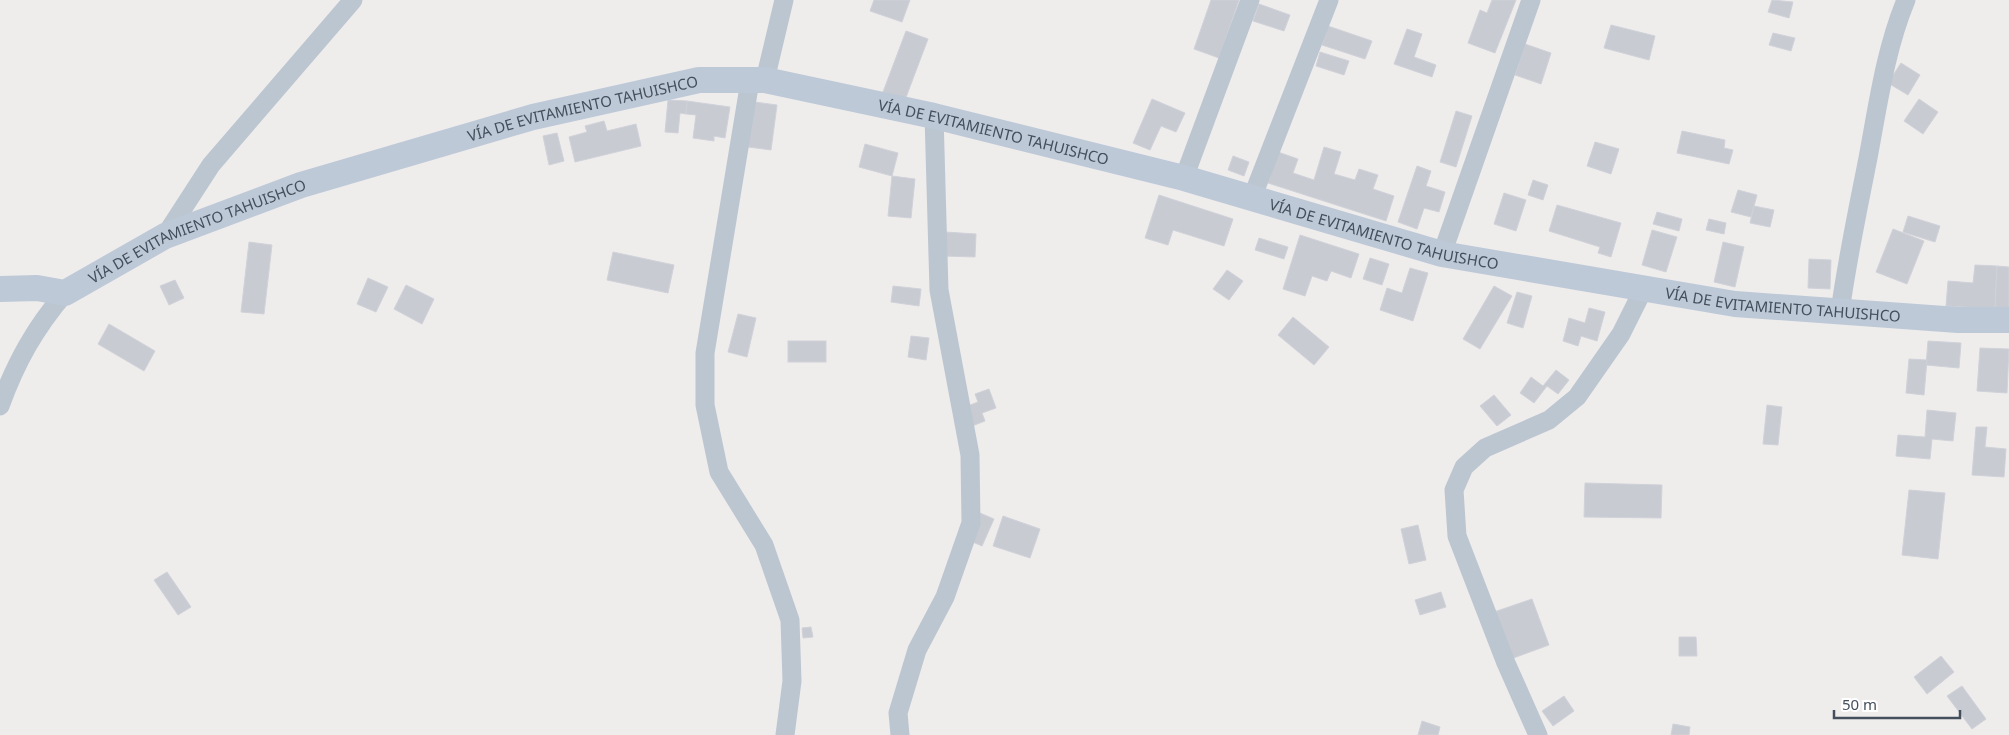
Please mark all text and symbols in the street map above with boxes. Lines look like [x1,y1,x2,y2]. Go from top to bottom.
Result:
street label: VÍA DE EVITAMIENTO TAHUISHCO [465,71,700,146]
street label: VÍA DE EVITAMIENTO TAHUISHCO [876,94,1111,169]
street label: VÍA DE EVITAMIENTO TAHUISHCO [85,174,309,288]
street label: VÍA DE EVITAMIENTO TAHUISHCO [1267,194,1500,274]
street label: VÍA DE EVITAMIENTO TAHUISHCO [1664,282,1901,326]
scale bar [1834,688,1960,720]
text: 50 m [1842,694,1877,714]

